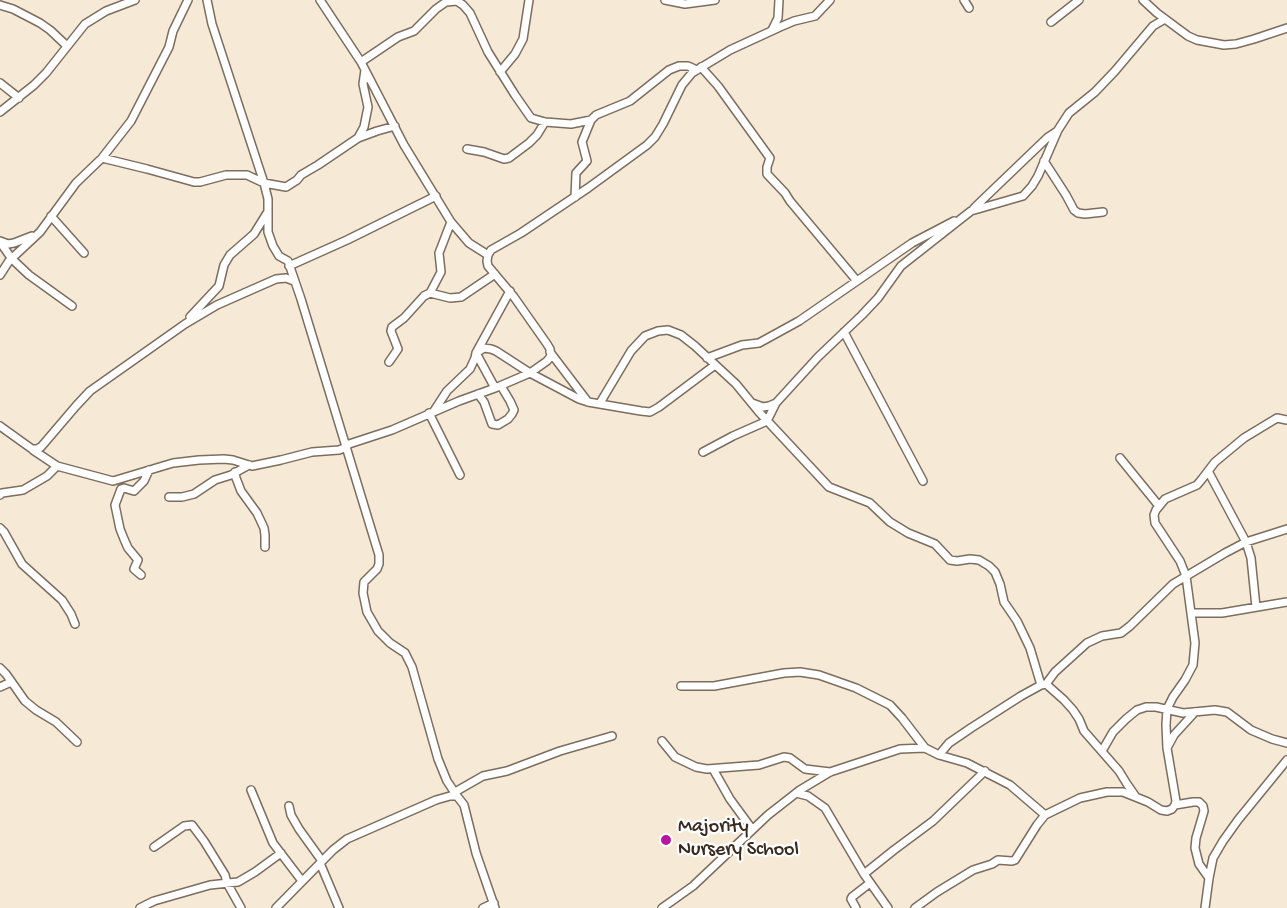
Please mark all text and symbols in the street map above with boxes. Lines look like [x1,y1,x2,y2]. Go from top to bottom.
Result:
place label: Majority Nursery School [678,816,799,863]
marker: Majority Nursery School [659,833,673,847]

